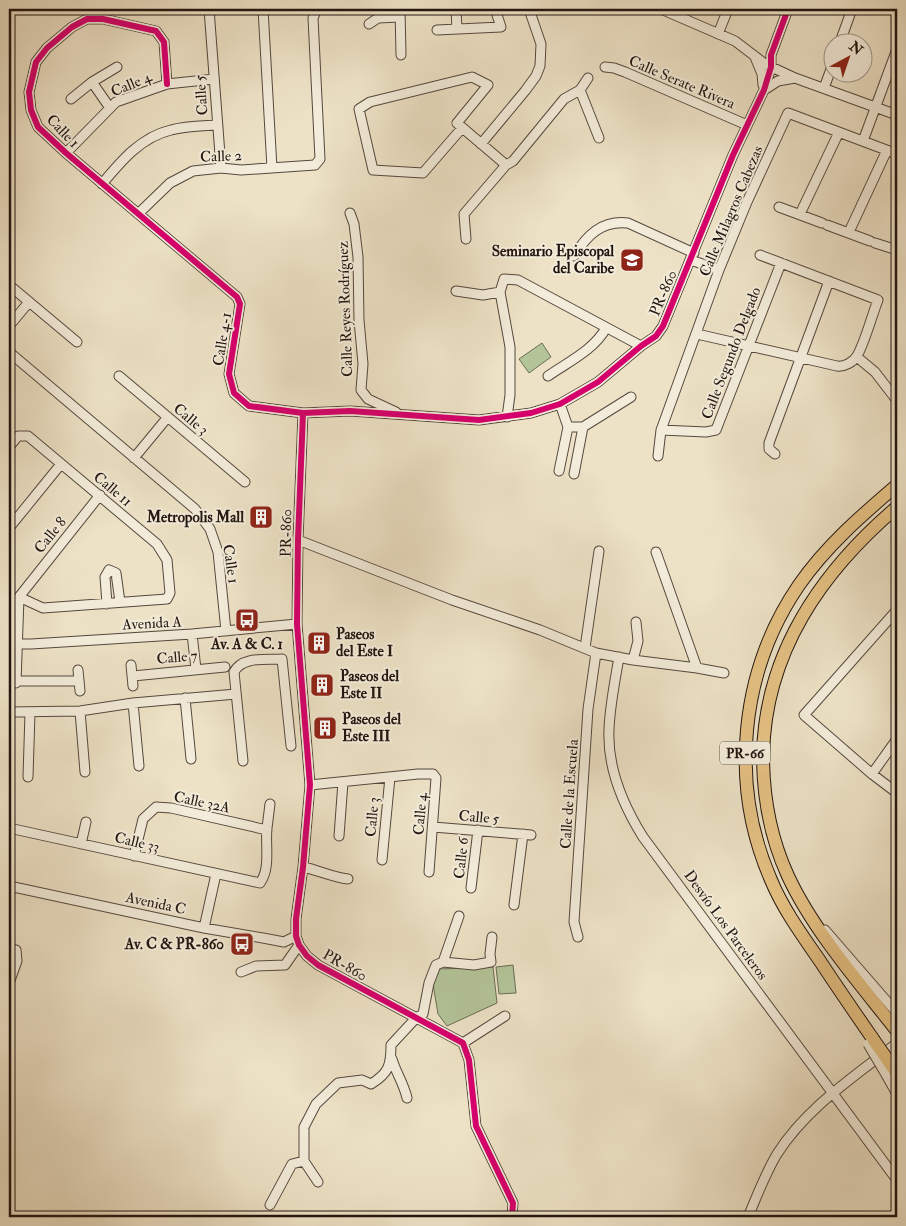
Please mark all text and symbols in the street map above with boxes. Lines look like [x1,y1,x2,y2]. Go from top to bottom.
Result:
north arrow [824,32,874,82]
text: N [845,37,867,59]
street label: Calle Serate Rivera [626,51,739,114]
street label: Calle 4 [108,67,155,101]
street label: Calle 5 [191,74,212,116]
street label: Calle 1 [42,111,83,152]
street label: Calle Milagros Cabezas [695,143,768,280]
street label: Calle 2 [200,146,243,167]
street label: Calle Reyes Rodríguez [334,241,357,377]
place label: Seminario Episcopal del Caribe [492,242,615,278]
school or university icon: Seminario Episcopal del Caribe [619,247,645,273]
street label: PR-860 [645,267,682,319]
street label: Calle Segundo Delgado [698,284,765,422]
street label: Calle 4-1 [209,311,236,367]
street label: Calle 3 [169,399,212,439]
street label: Calle 11 [89,468,136,511]
building icon: Metropolis Mall [248,504,274,530]
place label: Metropolis Mall [146,508,244,528]
street label: PR-860 [277,509,296,557]
street label: Calle 8 [30,513,71,557]
street label: Calle 1 [218,543,243,585]
bus stop icon: Av. A & C. 1 [234,607,260,633]
street label: Avenida A [121,612,183,635]
place label: Paseos del Este I [336,625,393,661]
building icon: Paseos del Este I [306,630,332,656]
place label: Av. A & C. 1 [210,635,283,654]
street label: Calle 7 [156,646,198,669]
place label: Paseos del Este II [340,667,399,703]
building icon: Paseos del Este II [309,672,335,698]
place label: Paseos del Este III [342,710,401,746]
building icon: Paseos del Este III [312,715,338,741]
street label: Calle de la Escuela [556,738,583,850]
road number: PR-66 [720,741,770,764]
street label: Calle 32A [172,787,232,818]
street label: Calle 4 [409,791,432,836]
street label: Calle 3 [361,796,384,838]
street label: Calle 5 [458,806,500,829]
street label: Calle 33 [112,828,161,857]
street label: Calle 6 [450,835,473,880]
street label: Desvío Los Parceleros [679,867,772,984]
street label: Avenida C [123,888,188,919]
bus stop icon: Av. C & PR-860 [229,931,255,957]
place label: Av. C & PR-860 [124,935,224,954]
street label: PR-860 [319,945,370,986]

